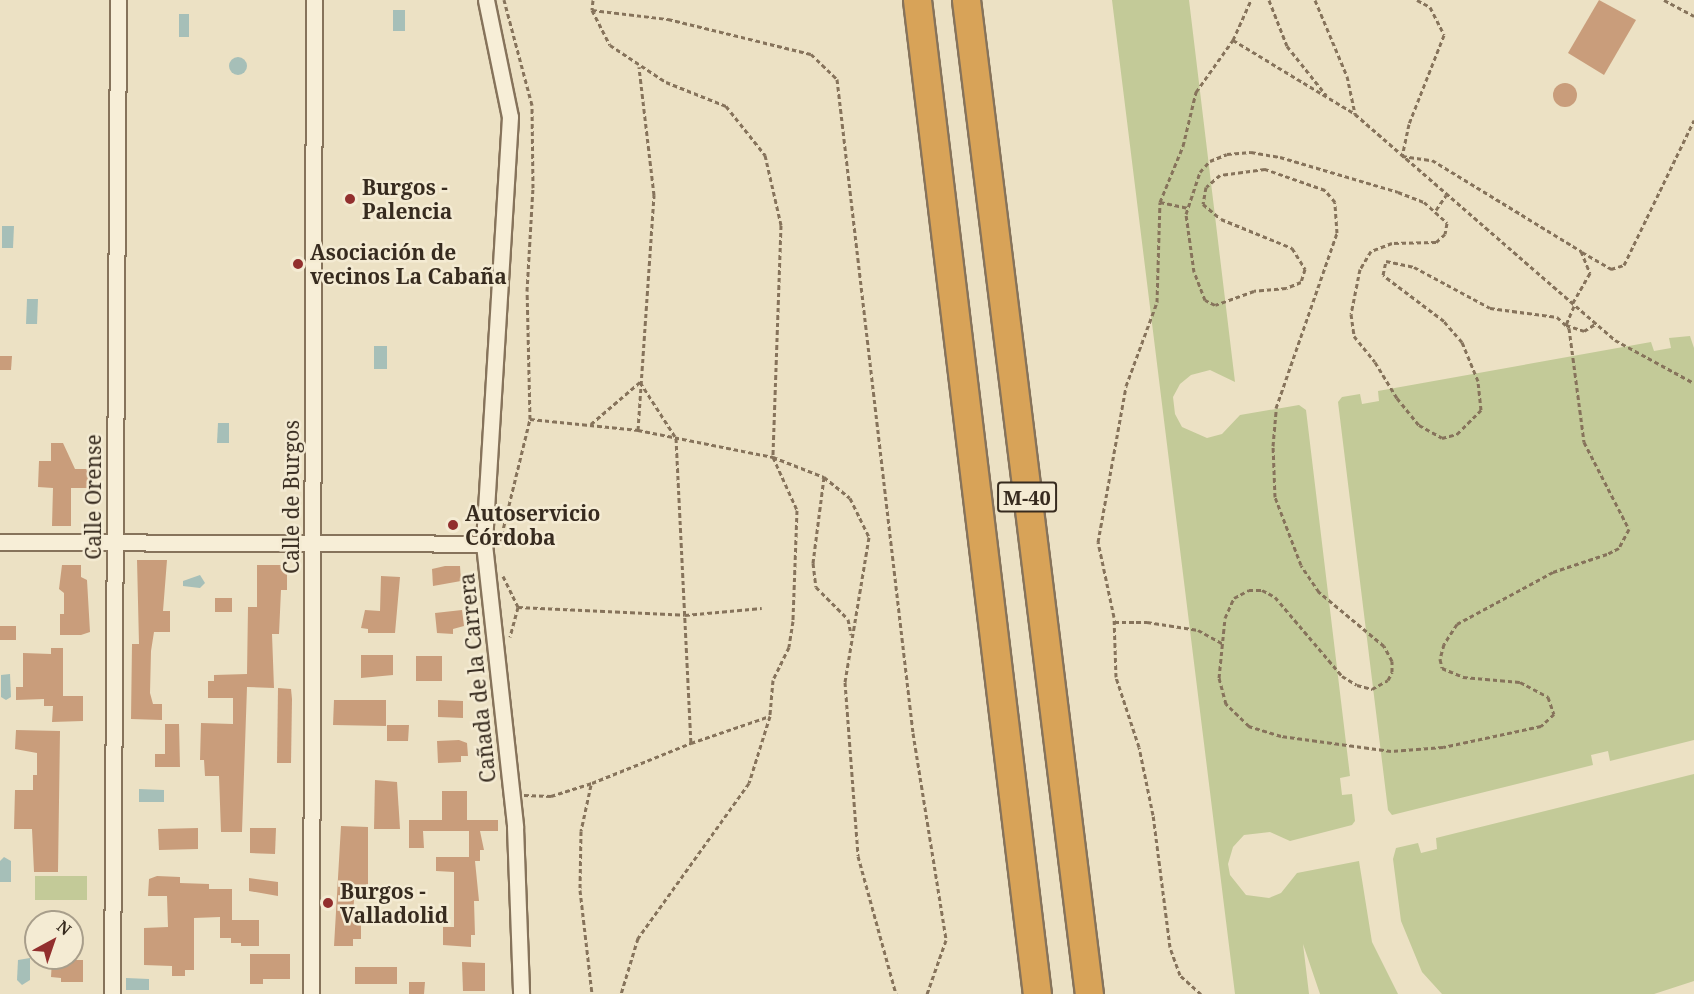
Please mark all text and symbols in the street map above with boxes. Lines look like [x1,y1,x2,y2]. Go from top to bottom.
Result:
place label: Burgos - Palencia [362,174,452,224]
marker: Burgos - Palencia [343,192,357,206]
place label: Asociación de vecinos La Cabaña [310,239,507,289]
marker: Asociación de vecinos La Cabaña [291,257,305,271]
street label: Calle de Burgos [278,420,304,574]
street label: Calle Orense [80,434,106,560]
road number: M-40 [997,480,1057,514]
place label: Autoservicio Córdoba [465,500,600,550]
marker: Autoservicio Córdoba [446,518,460,532]
street label: Cañada de la Carrera [453,572,501,784]
place label: Burgos - Valladolid [340,878,448,928]
marker: Burgos - Valladolid [321,896,335,910]
north arrow [24,910,84,970]
text: N [52,915,76,940]

